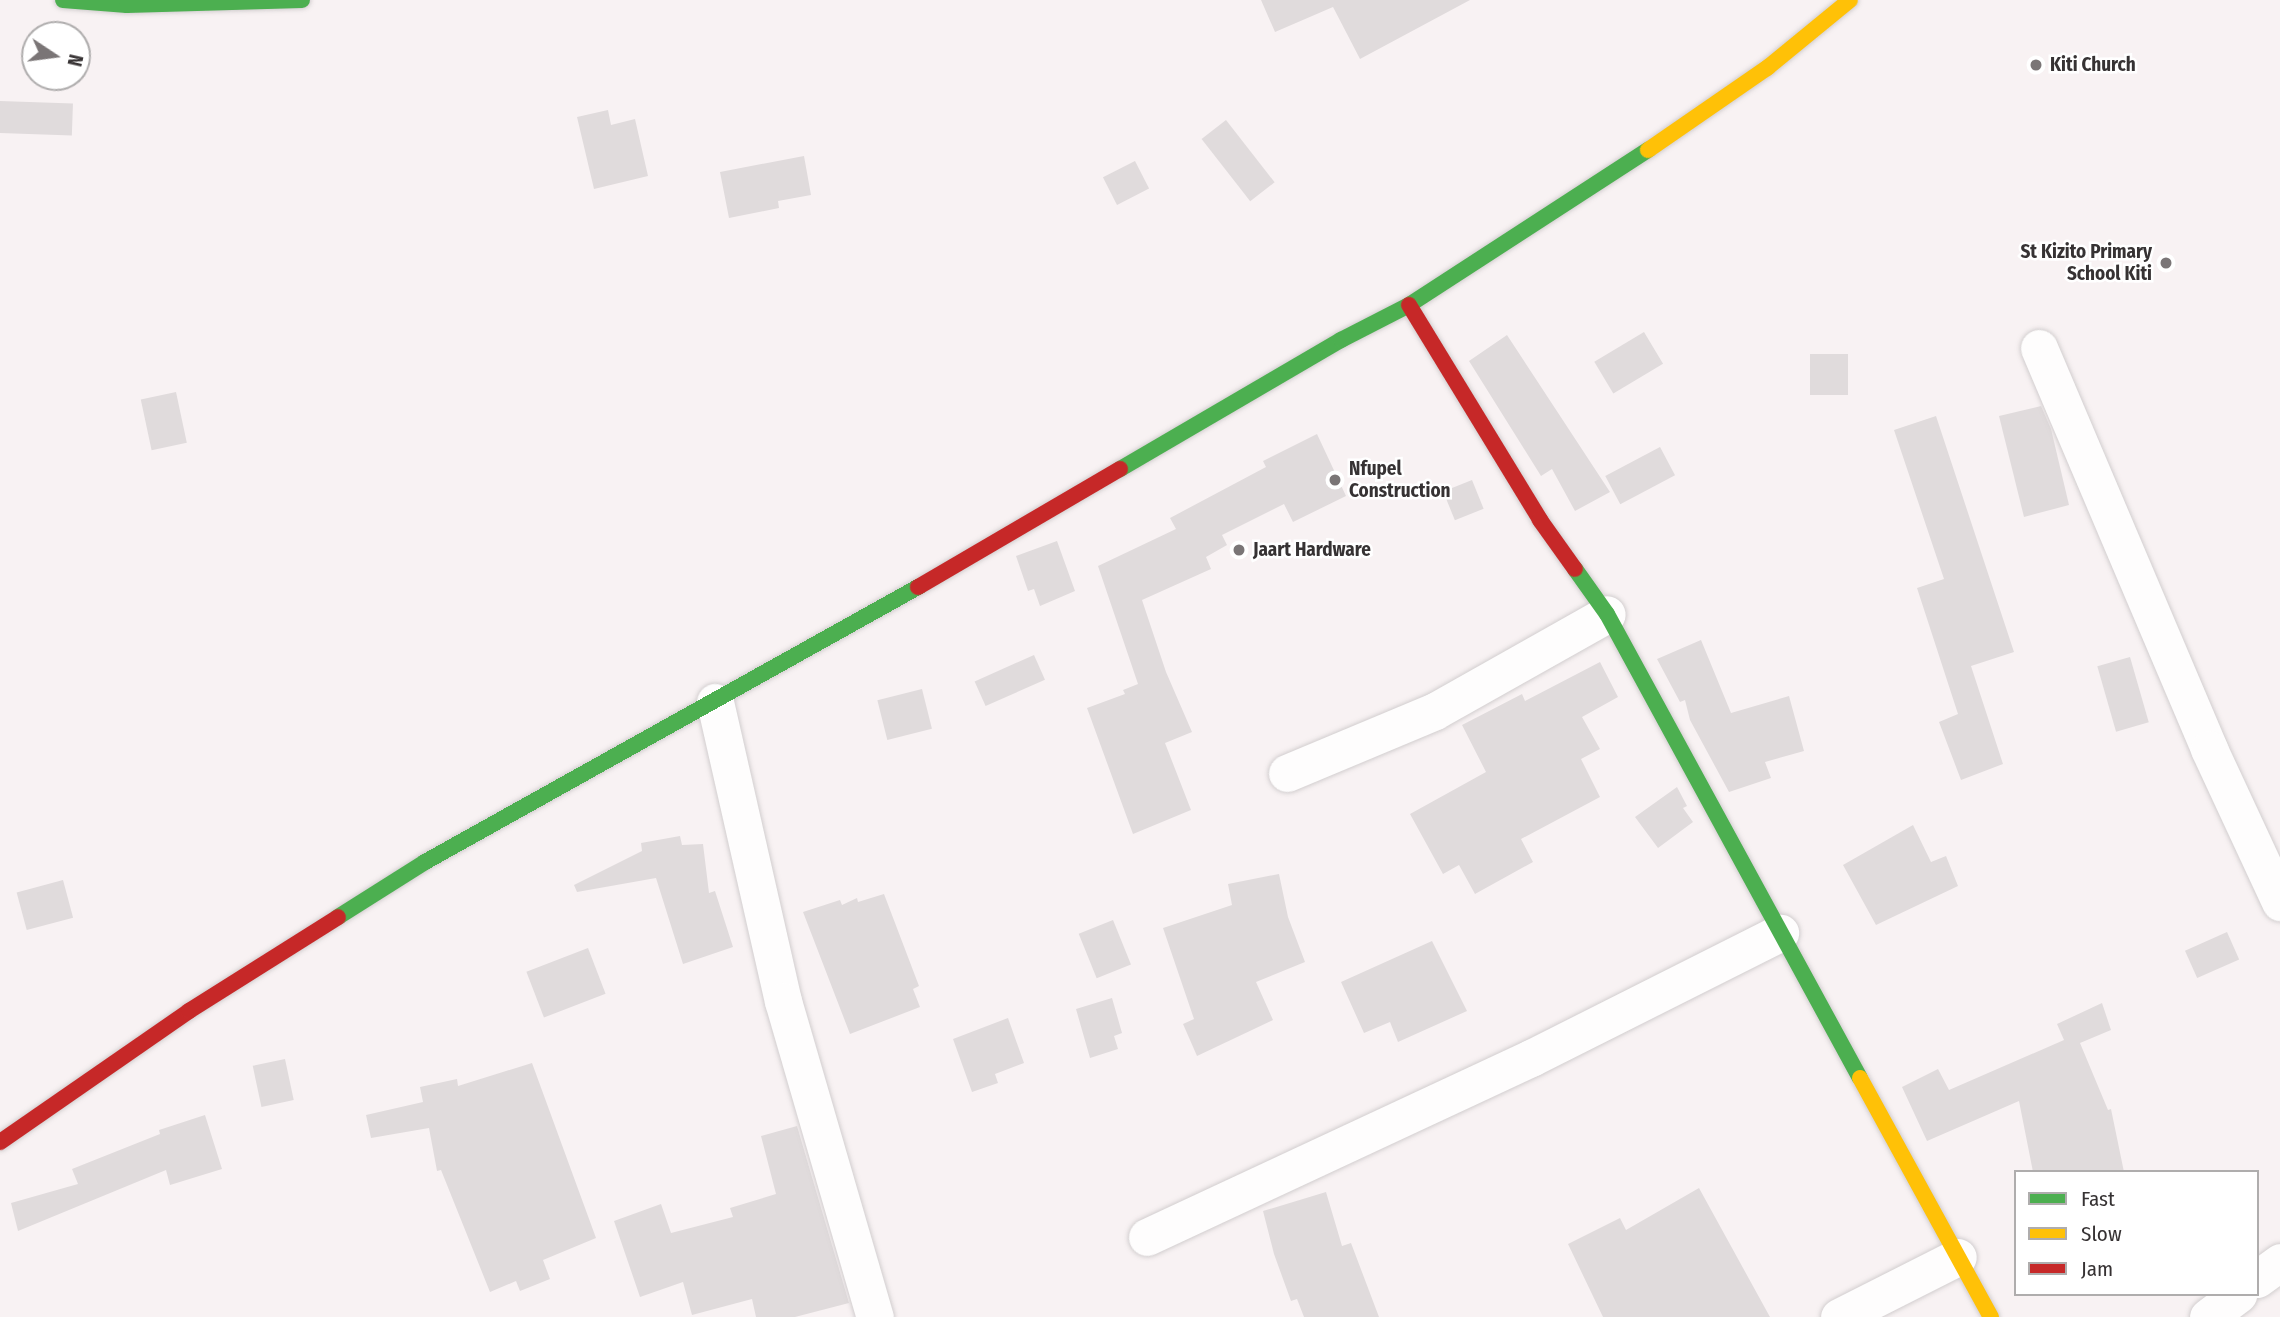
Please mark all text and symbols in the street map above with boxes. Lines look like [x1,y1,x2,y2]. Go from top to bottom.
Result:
north arrow [21,21,91,91]
text: N [63,52,87,69]
place label: Kiti Church [2050,54,2136,76]
marker: Kiti Church [2028,57,2044,73]
place label: St Kizito Primary School Kiti [2020,241,2152,285]
marker: St Kizito Primary School Kiti [2158,255,2174,271]
place label: Nfupel Construction [1349,458,1450,502]
marker: Nfupel Construction [1327,472,1343,488]
place label: Jaart Hardware [1253,539,1371,561]
marker: Jaart Hardware [1231,542,1247,558]
legend [2014,1170,2259,1296]
text: Fast [2081,1186,2115,1212]
text: Slow [2081,1221,2122,1247]
text: Jam [2081,1256,2113,1282]

